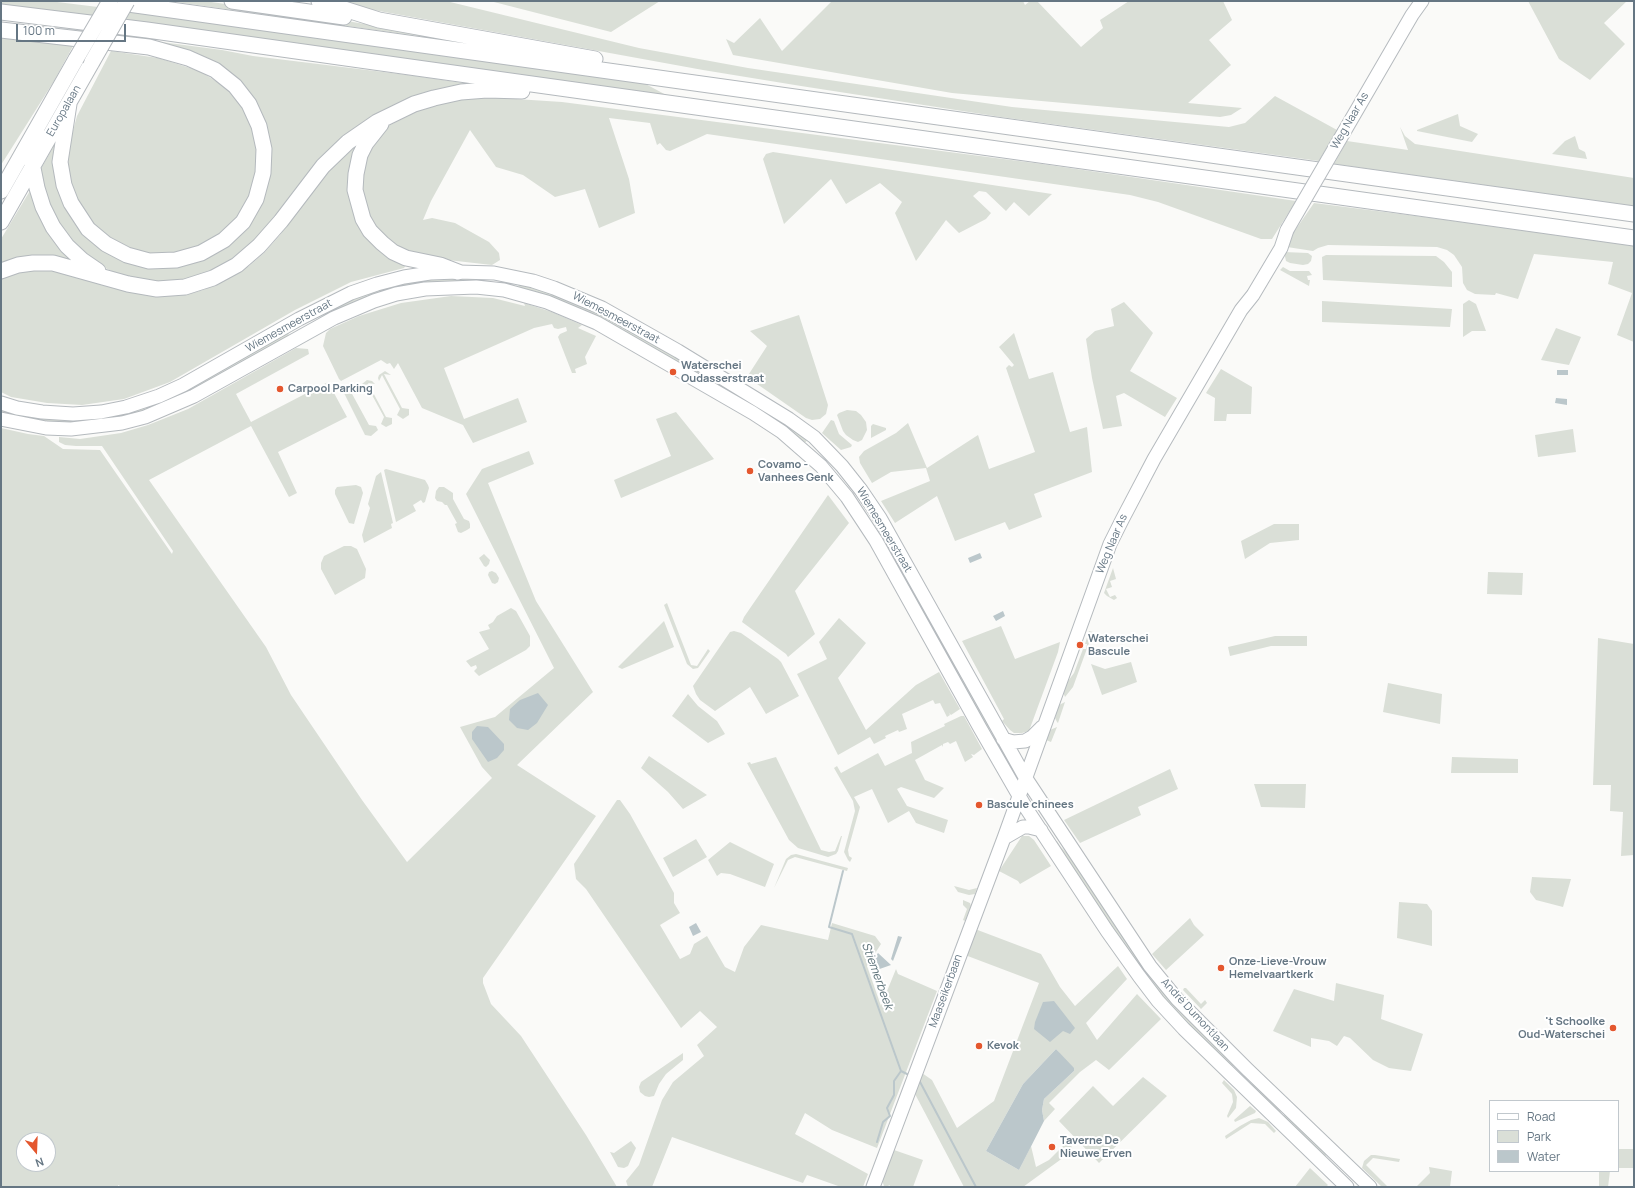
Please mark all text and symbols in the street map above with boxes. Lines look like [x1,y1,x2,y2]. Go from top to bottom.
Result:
scale bar [18,16,128,42]
text: 100 m [23,22,55,39]
street label: Europalaan [44,83,84,139]
street label: Weg Naar As [1328,90,1372,152]
street label: Wiemesmeerstraat [570,289,662,347]
street label: Wiemesmeerstraat [243,297,335,355]
place label: Waterschei Oudasserstraat [681,359,764,385]
marker: Waterschei Oudasserstraat [668,367,678,377]
place label: Carpool Parking [288,382,373,396]
marker: Carpool Parking [275,384,285,394]
place label: Covamo - Vanhees Genk [758,458,833,484]
marker: Covamo - Vanhees Genk [745,466,755,476]
street label: Wiemesmeerstraat [853,485,915,575]
street label: Weg Naar As [1094,512,1130,576]
place label: Waterschei Bascule [1088,632,1149,658]
marker: Waterschei Bascule [1075,640,1085,650]
place label: Bascule chinees [987,798,1074,812]
marker: Bascule chinees [974,800,984,810]
water label: Stiemerbeek [858,940,896,1012]
street label: Maaseikerbaan [927,952,965,1030]
place label: Onze-Lieve-Vrouw Hemelvaartkerk [1229,955,1327,981]
marker: Onze-Lieve-Vrouw Hemelvaartkerk [1216,963,1226,973]
street label: André Dumontlaan [1158,976,1232,1054]
place label: 't Schoolke Oud-Waterschei [1518,1015,1605,1041]
marker: 't Schoolke Oud-Waterschei [1608,1023,1618,1033]
place label: Kevok [987,1039,1019,1053]
marker: Kevok [974,1041,984,1051]
legend [1489,1100,1619,1172]
text: Road [1527,1108,1555,1125]
text: Park [1527,1128,1551,1145]
north arrow [16,1132,56,1172]
place label: Taverne De Nieuwe Erven [1060,1134,1132,1160]
marker: Taverne De Nieuwe Erven [1047,1142,1057,1152]
text: Water [1527,1148,1560,1165]
text: N [34,1154,46,1171]

